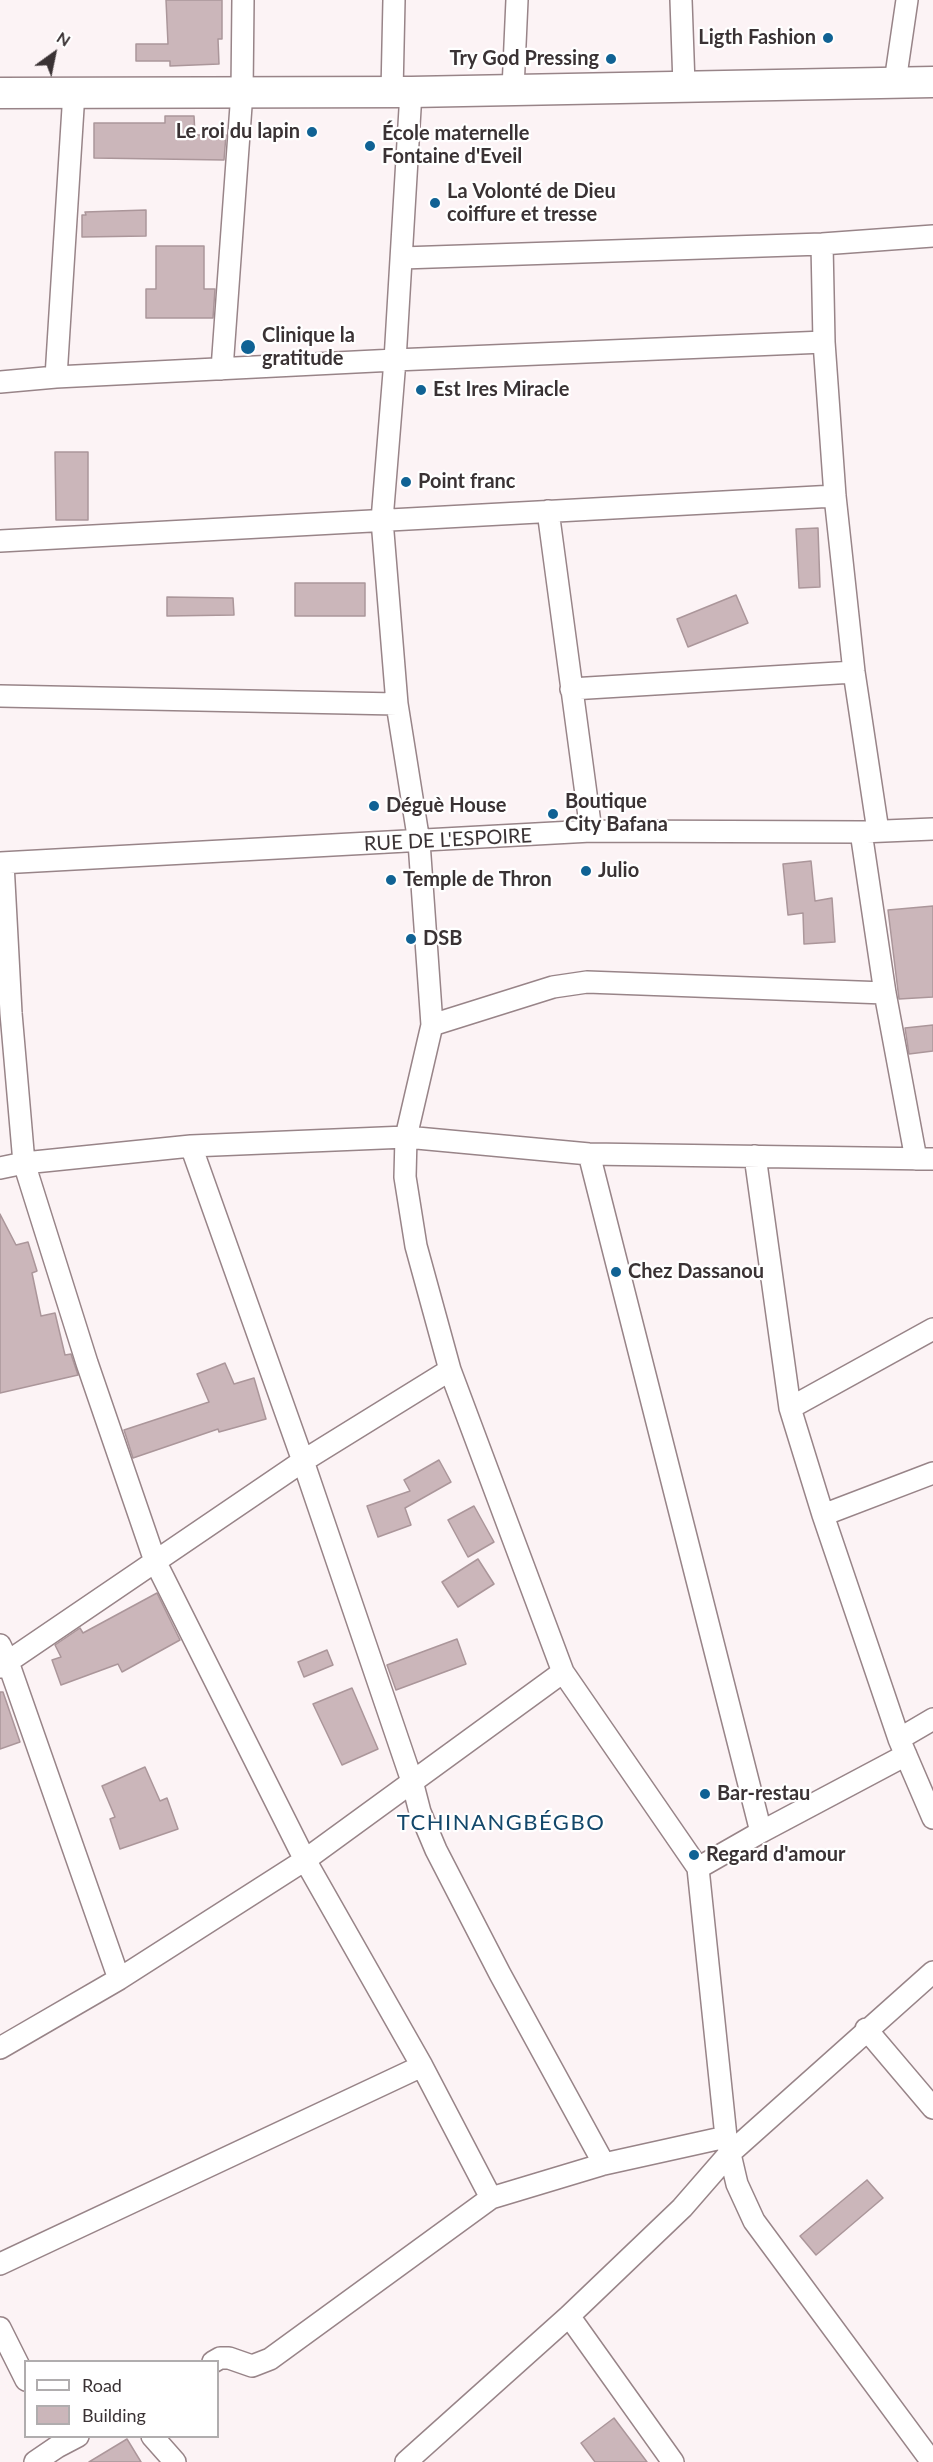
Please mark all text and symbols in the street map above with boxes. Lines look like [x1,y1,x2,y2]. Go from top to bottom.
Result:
north arrow [24,24,84,84]
place label: Ligth Fashion [698,26,816,50]
text: N [54,27,74,50]
marker: Ligth Fashion [821,31,835,45]
place label: Try God Pressing [449,47,599,71]
marker: Try God Pressing [604,52,618,66]
place label: Le roi du lapin [176,120,300,144]
place label: École maternelle Fontaine d'Eveil [382,122,529,169]
marker: Le roi du lapin [305,125,319,139]
marker: École maternelle Fontaine d'Eveil [363,139,377,153]
place label: La Volonté de Dieu coiffure et tresse [447,180,616,227]
marker: La Volonté de Dieu coiffure et tresse [428,196,442,210]
place label: Clinique la gratitude [262,324,355,371]
marker: Clinique la gratitude [239,338,257,356]
place label: Est Ires Miracle [433,378,569,402]
marker: Est Ires Miracle [414,383,428,397]
place label: Point franc [418,470,515,494]
marker: Point franc [399,475,413,489]
place label: Boutique City Bafana [565,790,668,837]
place label: Déguè House [386,794,506,818]
marker: Déguè House [367,799,381,813]
marker: Boutique City Bafana [546,807,560,821]
street label: RUE DE L'ESPOIRE [363,824,533,856]
place label: Julio [598,859,639,883]
marker: Julio [579,864,593,878]
place label: Temple de Thron [403,868,552,892]
marker: Temple de Thron [384,873,398,887]
place label: DSB [423,927,462,951]
marker: DSB [404,932,418,946]
place label: Chez Dassanou [628,1260,764,1284]
marker: Chez Dassanou [609,1265,623,1279]
place label: Bar-restau [717,1782,810,1806]
marker: Bar-restau [698,1787,712,1801]
district label: TCHINANGBÉGBO [397,1810,605,1836]
place label: Regard d'amour [706,1843,845,1867]
marker: Regard d'amour [687,1848,701,1862]
legend [24,2360,219,2438]
text: Road [82,2374,122,2396]
text: Building [82,2404,146,2426]

